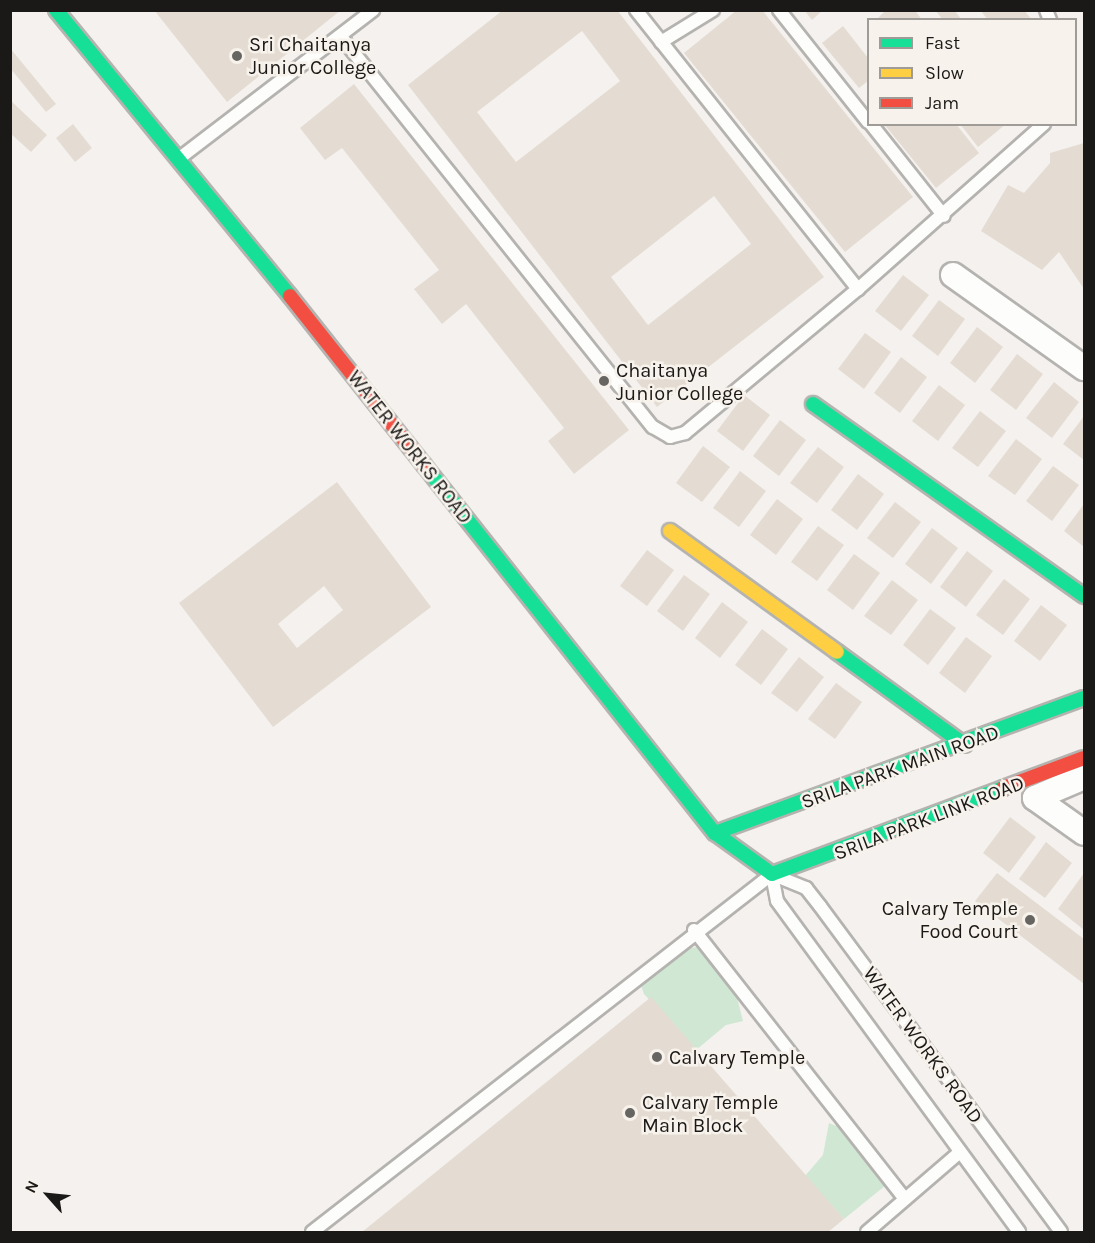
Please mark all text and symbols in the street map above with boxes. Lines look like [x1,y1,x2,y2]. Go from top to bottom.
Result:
legend [867,18,1077,126]
text: Fast [925,32,960,54]
place label: Sri Chaitanya Junior College [249,33,376,80]
marker: Sri Chaitanya Junior College [230,49,244,63]
text: Slow [925,62,964,84]
text: Jam [925,92,959,114]
place label: Chaitanya Junior College [616,358,743,405]
street label: WATER WORKS ROAD [343,366,477,528]
marker: Chaitanya Junior College [597,374,611,388]
street label: SRILA PARK MAIN ROAD [798,720,1002,814]
street label: SRILA PARK LINK ROAD [830,771,1028,865]
place label: Calvary Temple Food Court [882,897,1018,944]
marker: Calvary Temple Food Court [1023,913,1037,927]
street label: WATER WORKS ROAD [858,962,988,1128]
place label: Calvary Temple [669,1045,805,1069]
marker: Calvary Temple [650,1050,664,1064]
place label: Calvary Temple Main Block [642,1090,778,1137]
marker: Calvary Temple Main Block [623,1106,637,1120]
north arrow [18,1165,78,1225]
text: N [20,1177,43,1196]

